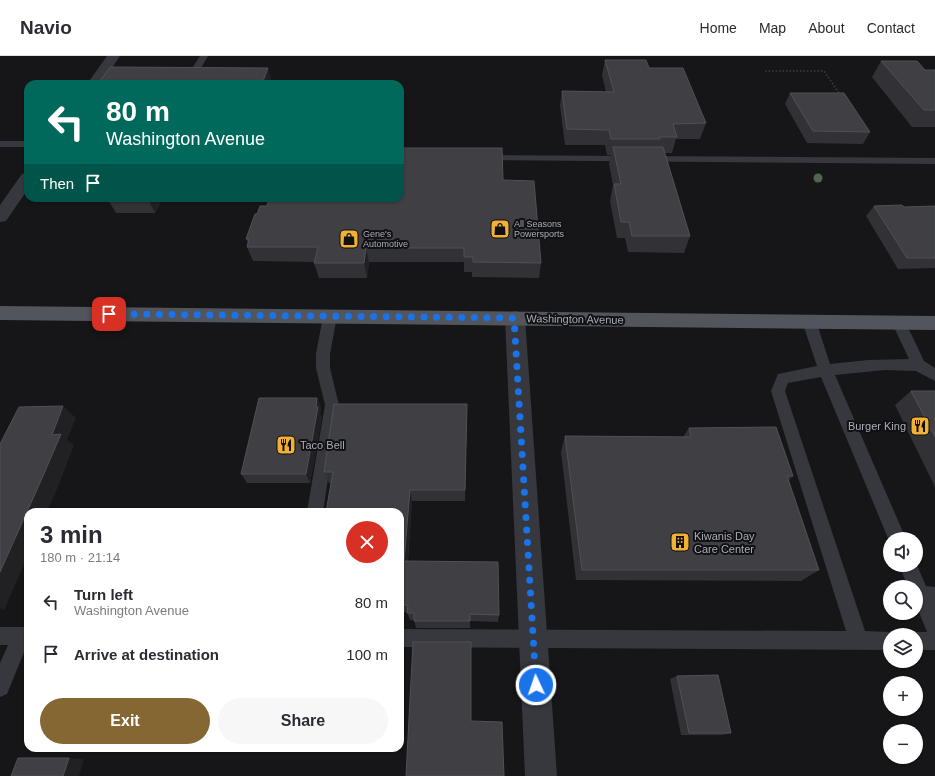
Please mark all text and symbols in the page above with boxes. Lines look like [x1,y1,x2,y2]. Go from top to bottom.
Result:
text: Navio [20,17,72,38]
text: Home [700,20,737,36]
text: Map [759,20,786,36]
text: About [808,20,845,36]
text: Contact [867,20,915,36]
icon: left [40,96,92,148]
text: 80 m [106,96,170,127]
text: Washington Avenue [106,129,265,149]
icon: arrive [82,172,104,194]
text: Then [40,175,74,192]
shop icon: All Seasons Powersports [489,218,511,240]
place label: All Seasons Powersports [514,219,565,239]
shop icon: Gene's Automotive [338,228,360,250]
place label: Gene's Automotive [363,229,408,249]
pin [92,297,126,331]
icon: arrive [98,303,120,325]
street label: Washington Avenue [526,312,624,326]
restaurant icon: Burger King [909,415,931,437]
place label: Burger King [848,420,906,432]
restaurant icon: Taco Bell [275,434,297,456]
place label: Taco Bell [300,439,345,451]
text: 3 min [40,521,103,548]
button: close [346,521,388,563]
place label: Kiwanis Day Care Center [694,530,755,555]
building icon: Kiwanis Day Care Center [669,531,691,553]
map controls [883,532,923,764]
button: sound [883,532,923,572]
text: 180 m · 21:14 [40,550,120,565]
button: search [883,580,923,620]
text: Turn left [74,586,133,603]
icon: left [40,591,62,613]
text: 80 m [355,594,388,611]
text: Washington Avenue [74,603,189,618]
button: layers [883,628,923,668]
icon: arrive [40,643,62,665]
text: Arrive at destination [74,646,219,663]
text: 100 m [346,646,388,663]
position arrow [515,664,557,706]
button: + [883,676,923,716]
button: Exit [40,698,210,744]
button: Share [218,698,388,744]
button: − [883,724,923,764]

